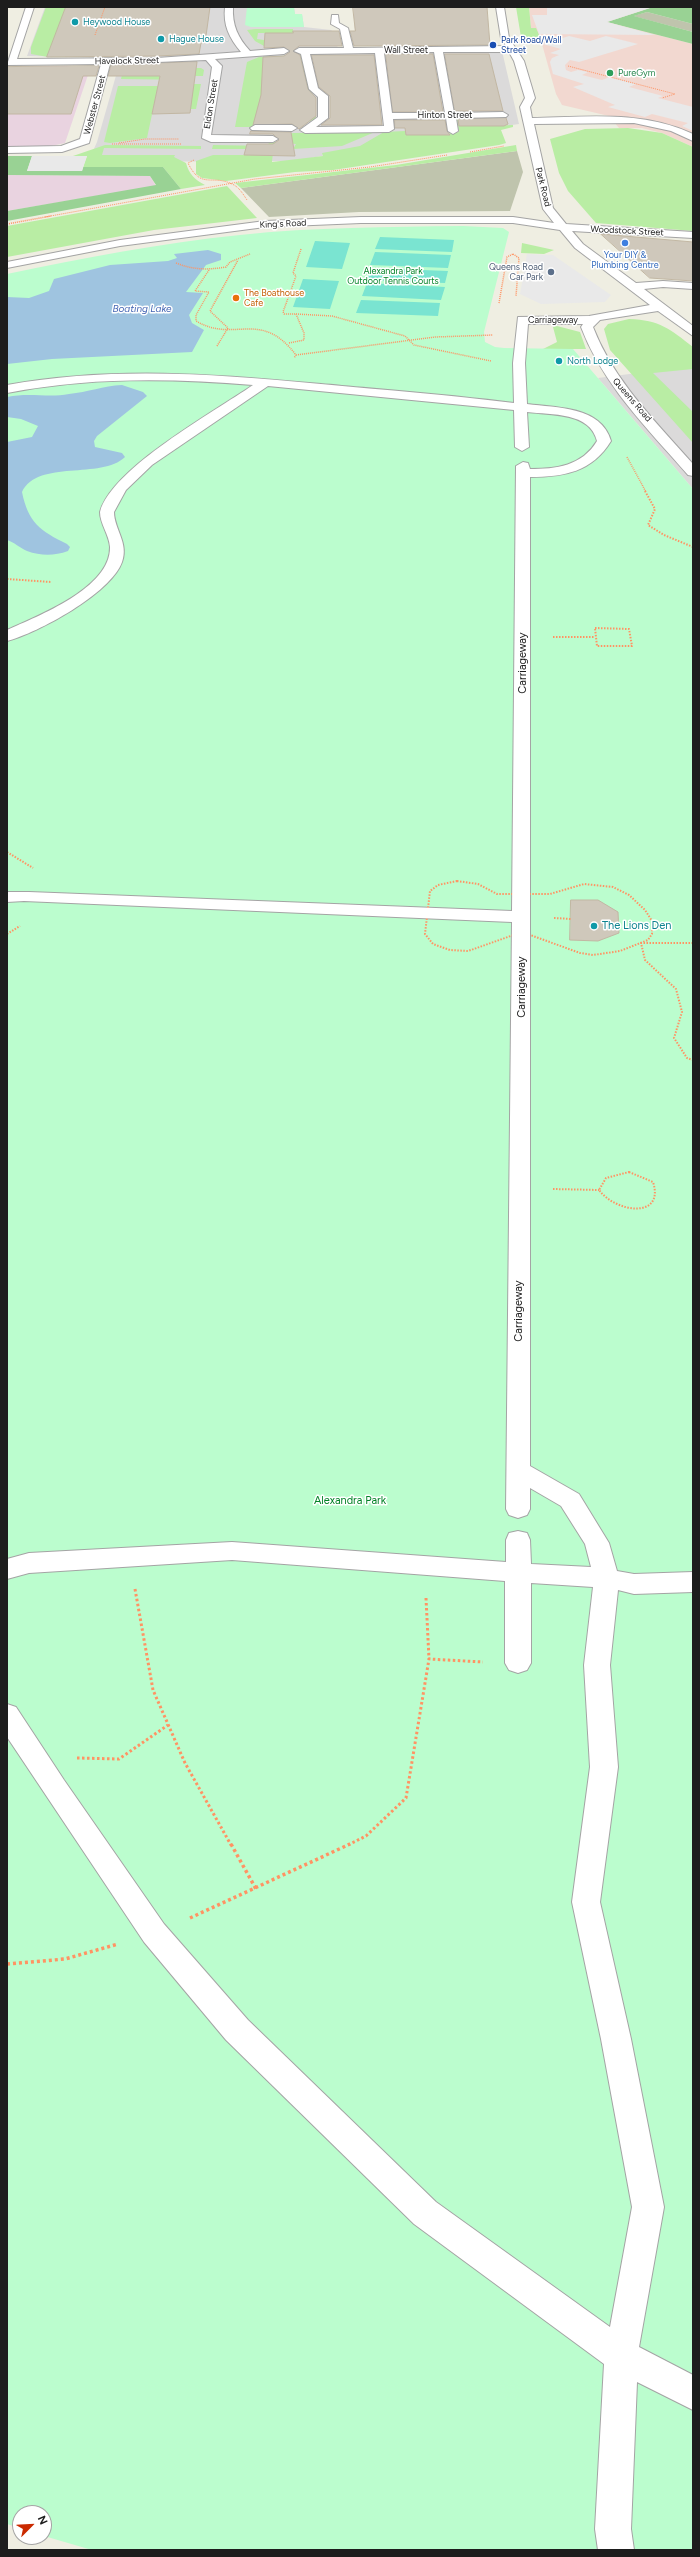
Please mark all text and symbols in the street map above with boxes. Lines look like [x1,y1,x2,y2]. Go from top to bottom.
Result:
marker: Heywood House [70,17,80,27]
place label: Heywood House [83,17,150,27]
marker: Hague House [156,34,166,44]
place label: Hague House [169,34,224,44]
place label: Park Road/Wall Street [501,35,561,56]
marker: Park Road/Wall Street [488,40,498,50]
street label: Wall Street [384,45,428,55]
street label: Havelock Street [95,55,159,67]
marker: PureGym [605,68,615,78]
place label: PureGym [618,68,655,78]
street label: Webster Street [82,74,108,136]
street label: Eldon Street [202,78,220,130]
street label: Hinton Street [418,110,472,120]
street label: Park Road [533,166,553,208]
street label: King's Road [259,217,307,231]
street label: Woodstock Street [590,224,664,238]
marker: Your DIY & Plumbing Centre [620,238,630,248]
place label: Your DIY & Plumbing Centre [591,250,659,271]
place label: Queens Road Car Park [489,262,543,283]
park label: Alexandra Park Outdoor Tennis Courts [347,266,439,287]
marker: Queens Road Car Park [546,267,556,277]
place label: The Boathouse Cafe [244,288,304,309]
marker: The Boathouse Cafe [231,293,241,303]
water label: Boating Lake [112,303,172,315]
street label: Carriageway [528,315,578,325]
marker: North Lodge [554,356,564,366]
place label: North Lodge [567,356,618,366]
street label: Queens Road [610,376,654,424]
street label: Carriageway [516,632,530,694]
place label: The Lions Den [602,919,671,933]
marker: The Lions Den [589,921,599,931]
street label: Carriageway [515,956,529,1018]
street label: Carriageway [512,1280,526,1342]
park label: Alexandra Park [314,1494,386,1508]
north arrow [12,2505,52,2545]
text: N [35,2514,50,2527]

